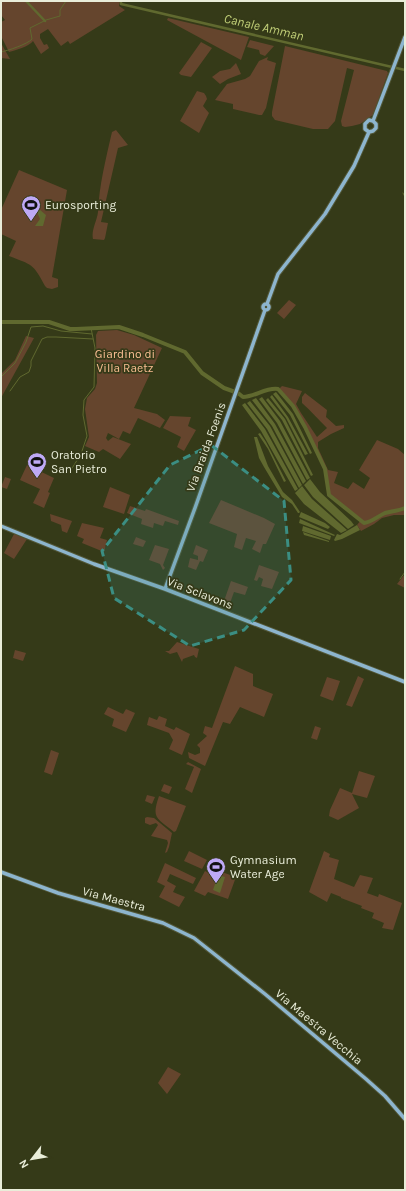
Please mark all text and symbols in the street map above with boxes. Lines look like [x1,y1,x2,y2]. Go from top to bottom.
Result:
water label: Canale Amman [223,11,305,43]
sports icon: Eurosporting [20,194,42,222]
place label: Eurosporting [45,198,116,212]
park label: Giardino di Villa Raetz [95,347,155,375]
street label: Via Braida Foenis [183,400,229,494]
place label: Oratorio San Pietro [51,448,107,476]
sports icon: Oratorio San Pietro [26,451,48,479]
street label: Via Sclavons [165,574,235,612]
place label: Gymnasium Water Age [230,853,297,881]
sports icon: Gymnasium Water Age [205,856,227,884]
street label: Via Maestra [81,884,147,914]
street label: Via Maestra Vecchia [272,986,366,1068]
north arrow [12,1139,52,1179]
text: N [16,1157,31,1171]

